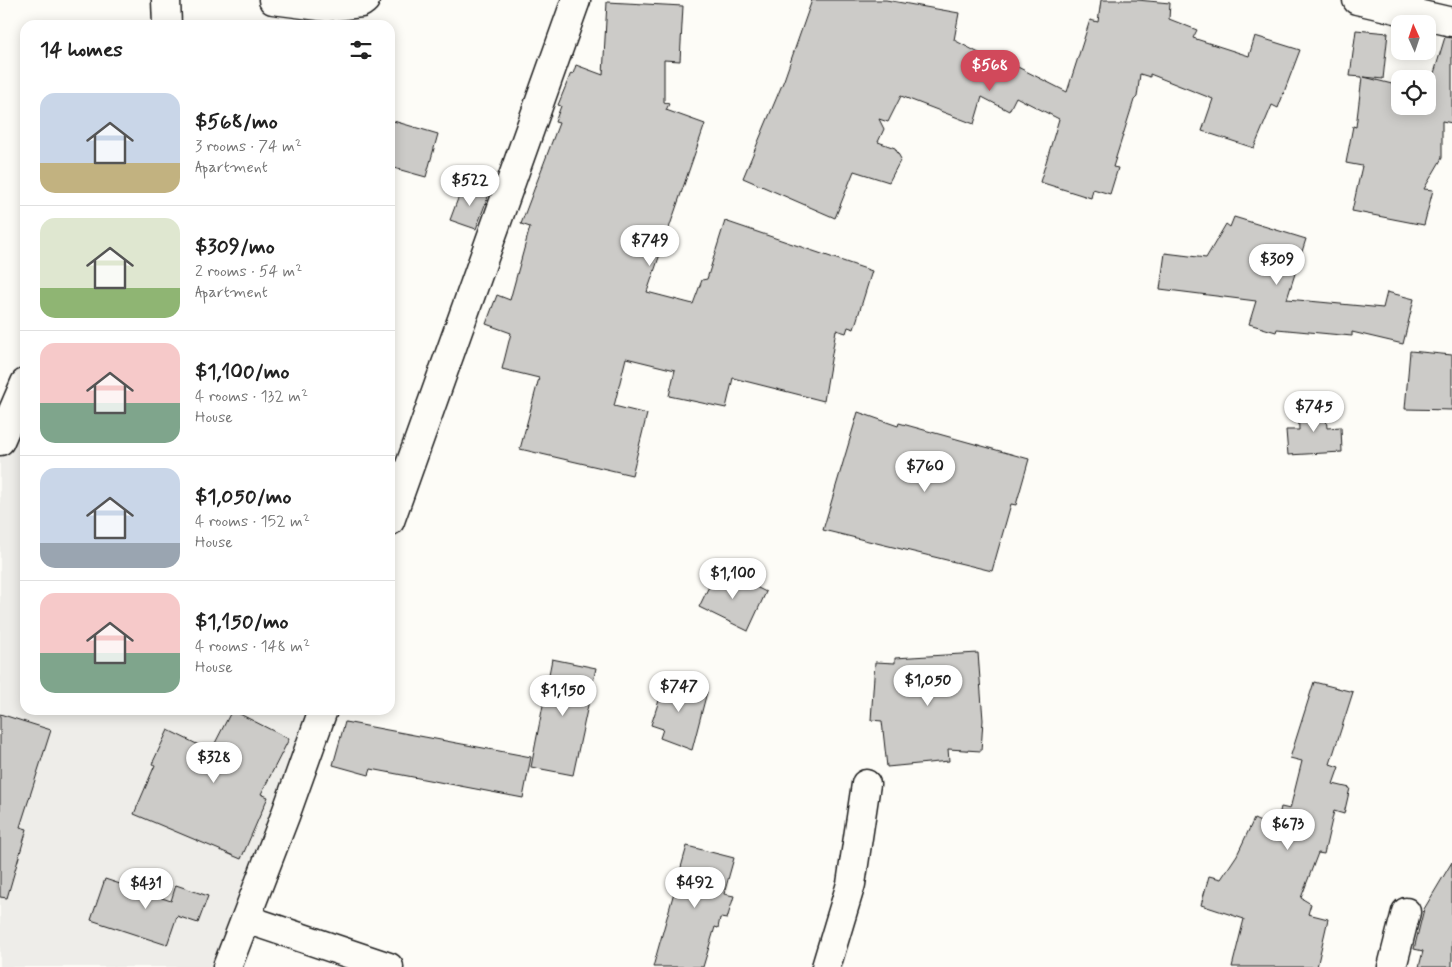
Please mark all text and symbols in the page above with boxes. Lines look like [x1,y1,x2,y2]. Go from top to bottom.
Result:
north arrow [1391,15,1436,60]
map controls [1391,15,1436,115]
text: 14 homes [40,36,123,64]
icon: filters [347,36,375,64]
pin: $568 [960,49,1020,92]
text: $568 [972,55,1008,76]
button: locate [1391,70,1436,115]
text: $568/mo [195,108,278,136]
icon: home [80,113,140,173]
text: 3 rooms · 74 m² [195,136,302,157]
text: Apartment [195,157,268,178]
pin: $522 [440,164,500,207]
text: $522 [451,170,489,191]
pin: $749 [620,224,680,267]
text: $749 [631,230,669,251]
text: $309/mo [195,233,275,261]
icon: home [80,238,140,298]
pin: $309 [1247,244,1307,286]
text: $309 [1260,249,1294,270]
text: 2 rooms · 54 m² [195,261,302,282]
text: Apartment [195,282,268,303]
text: $1,100/mo [195,358,290,386]
icon: home [80,363,140,423]
text: 4 rooms · 132 m² [195,386,308,407]
pin: $745 [1284,390,1344,433]
text: $745 [1295,396,1333,417]
text: House [195,407,233,428]
pin: $760 [895,450,955,493]
text: $760 [906,456,944,477]
text: $1,050/mo [195,483,292,511]
icon: home [80,488,140,548]
text: 4 rooms · 152 m² [195,511,310,532]
text: House [195,532,233,553]
pin: $1,100 [692,558,774,600]
text: $1,100 [710,563,756,584]
text: $1,150/mo [195,608,289,636]
icon: home [80,613,140,673]
text: 4 rooms · 148 m² [195,636,310,657]
text: House [195,657,233,678]
pin: $1,050 [887,664,969,707]
pin: $747 [649,670,709,713]
text: $1,050 [904,670,952,691]
pin: $1,150 [522,674,604,717]
text: $747 [660,676,698,697]
text: $1,150 [541,680,585,701]
pin: $328 [184,742,244,784]
text: $328 [197,747,231,768]
pin: $673 [1258,808,1318,851]
text: $673 [1272,814,1304,835]
pin: $492 [665,866,725,909]
pin: $431 [116,868,176,910]
text: $492 [676,872,714,893]
text: $431 [130,873,162,894]

